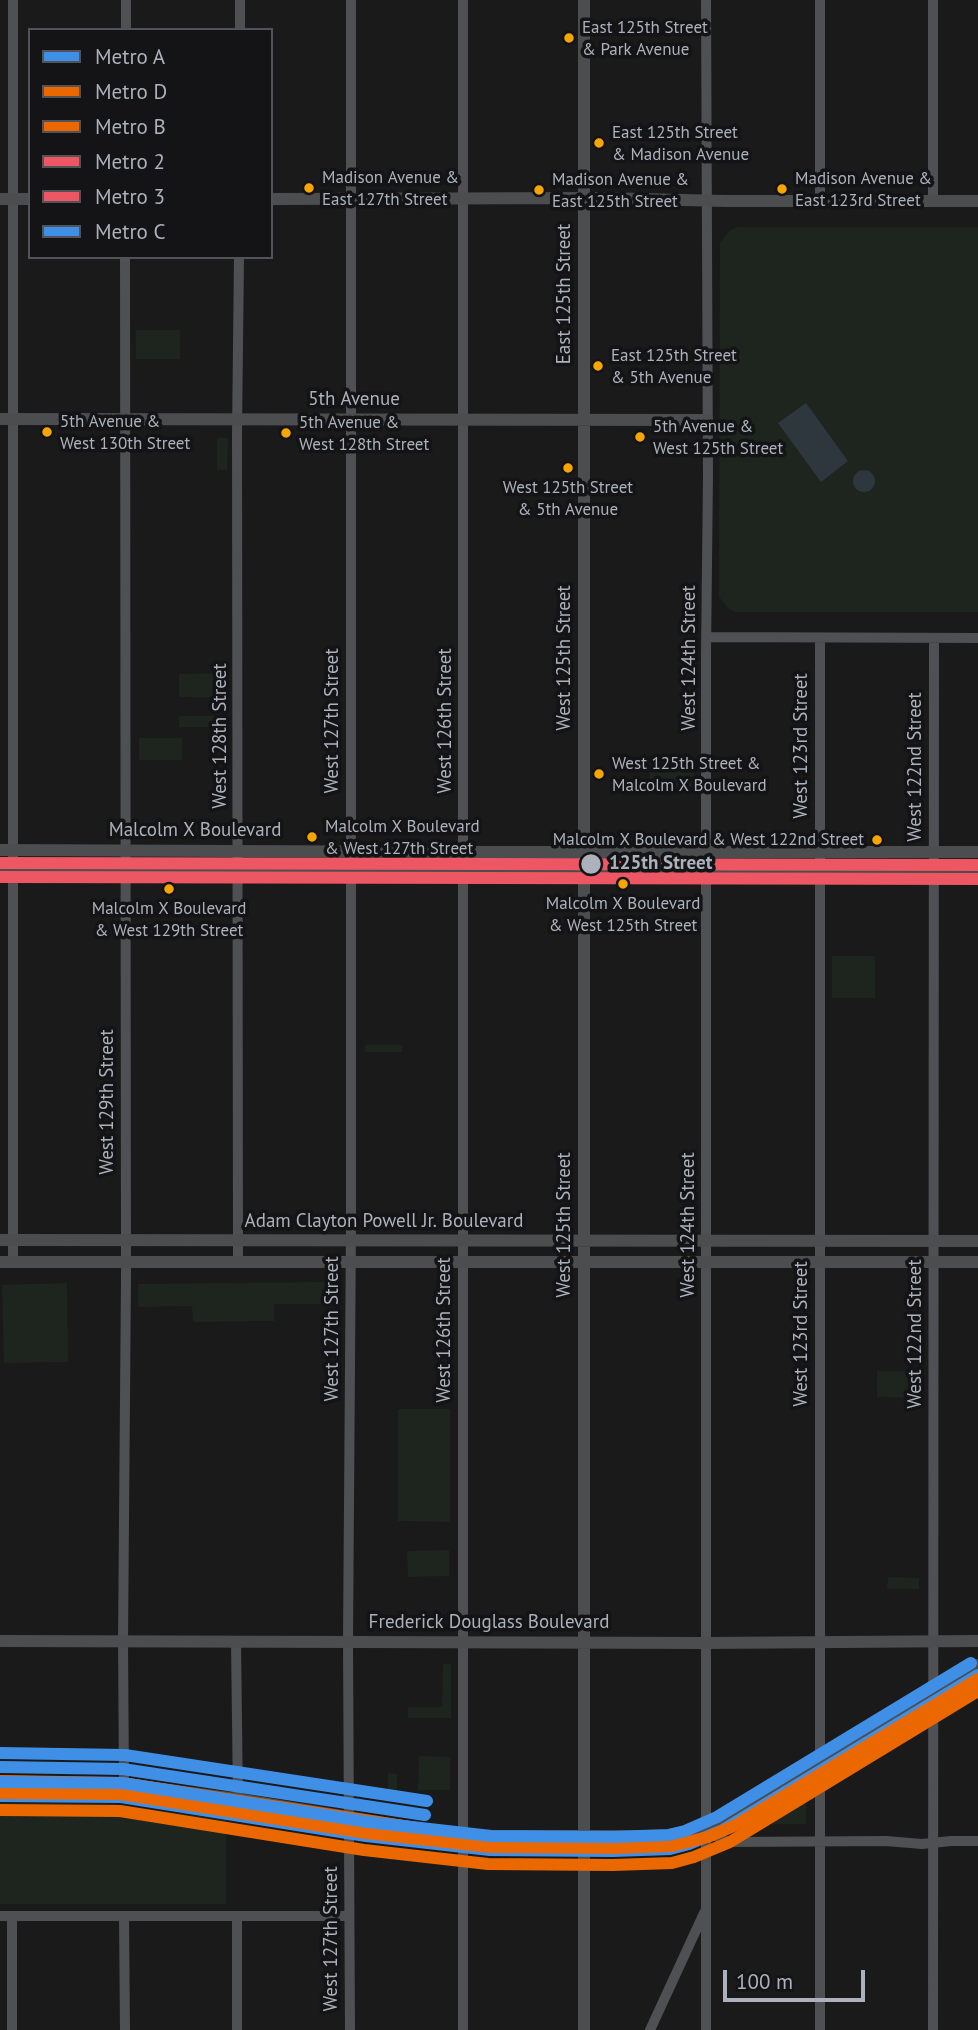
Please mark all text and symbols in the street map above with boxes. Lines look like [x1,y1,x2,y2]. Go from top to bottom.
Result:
place label: East 125th Street & Park Avenue [582,18,708,58]
legend [28,28,273,259]
marker: East 125th Street & Park Avenue [562,31,576,45]
text: Metro A [95,43,165,70]
text: Metro D [95,78,167,105]
text: Metro B [95,113,166,140]
place label: East 125th Street & Madison Avenue [612,123,749,163]
marker: East 125th Street & Madison Avenue [592,136,606,150]
text: Metro 2 [95,148,165,175]
place label: Madison Avenue & East 127th Street [322,168,459,208]
place label: Madison Avenue & East 123rd Street [795,169,932,209]
place label: Madison Avenue & East 125th Street [552,170,689,210]
marker: Madison Avenue & East 127th Street [302,181,316,195]
marker: Madison Avenue & East 123rd Street [775,182,789,196]
text: Metro 3 [95,183,165,210]
marker: Madison Avenue & East 125th Street [532,183,546,197]
text: Metro C [95,218,165,245]
street label: East 125th Street [554,224,576,364]
place label: East 125th Street & 5th Avenue [611,346,737,386]
marker: East 125th Street & 5th Avenue [591,359,605,373]
street label: 5th Avenue [308,389,400,411]
place label: 5th Avenue & West 130th Street [60,412,190,452]
place label: 5th Avenue & West 128th Street [299,413,429,453]
place label: 5th Avenue & West 125th Street [653,417,783,457]
marker: 5th Avenue & West 130th Street [40,425,54,439]
marker: 5th Avenue & West 128th Street [279,426,293,440]
marker: 5th Avenue & West 125th Street [633,430,647,444]
marker: West 125th Street & 5th Avenue [561,461,575,475]
place label: West 125th Street & 5th Avenue [503,478,633,518]
street label: West 125th Street [554,585,576,731]
street label: West 124th Street [679,585,701,731]
street label: West 127th Street [322,648,344,794]
street label: West 126th Street [435,648,457,794]
street label: West 128th Street [210,663,232,809]
street label: West 123rd Street [791,673,813,819]
street label: West 122nd Street [905,692,927,842]
place label: West 125th Street & Malcolm X Boulevard [612,754,767,794]
marker: West 125th Street & Malcolm X Boulevard [592,767,606,781]
place label: Malcolm X Boulevard & West 127th Street [325,817,480,857]
street label: Malcolm X Boulevard [109,820,281,842]
marker: Malcolm X Boulevard & West 127th Street [305,830,319,844]
place label: Malcolm X Boulevard & West 122nd Street [553,830,864,850]
marker: Malcolm X Boulevard & West 122nd Street [870,833,884,847]
marker: 125th Street [579,852,603,876]
place label: 125th Street [609,853,712,875]
marker: Malcolm X Boulevard & West 125th Street [616,877,630,891]
marker: Malcolm X Boulevard & West 129th Street [162,882,176,896]
place label: Malcolm X Boulevard & West 125th Street [546,894,700,934]
place label: Malcolm X Boulevard & West 129th Street [92,899,246,939]
street label: West 129th Street [97,1029,119,1175]
street label: West 125th Street [554,1152,576,1298]
street label: West 124th Street [678,1152,700,1298]
street label: Adam Clayton Powell Jr. Boulevard [245,1211,523,1233]
street label: West 127th Street [322,1256,344,1402]
street label: West 126th Street [434,1257,456,1403]
street label: West 122nd Street [905,1259,927,1409]
street label: West 123rd Street [791,1261,813,1407]
street label: Frederick Douglass Boulevard [369,1612,609,1634]
street label: West 127th Street [321,1866,343,2012]
scale bar [726,1956,868,2000]
text: 100 m [736,1968,793,1995]

